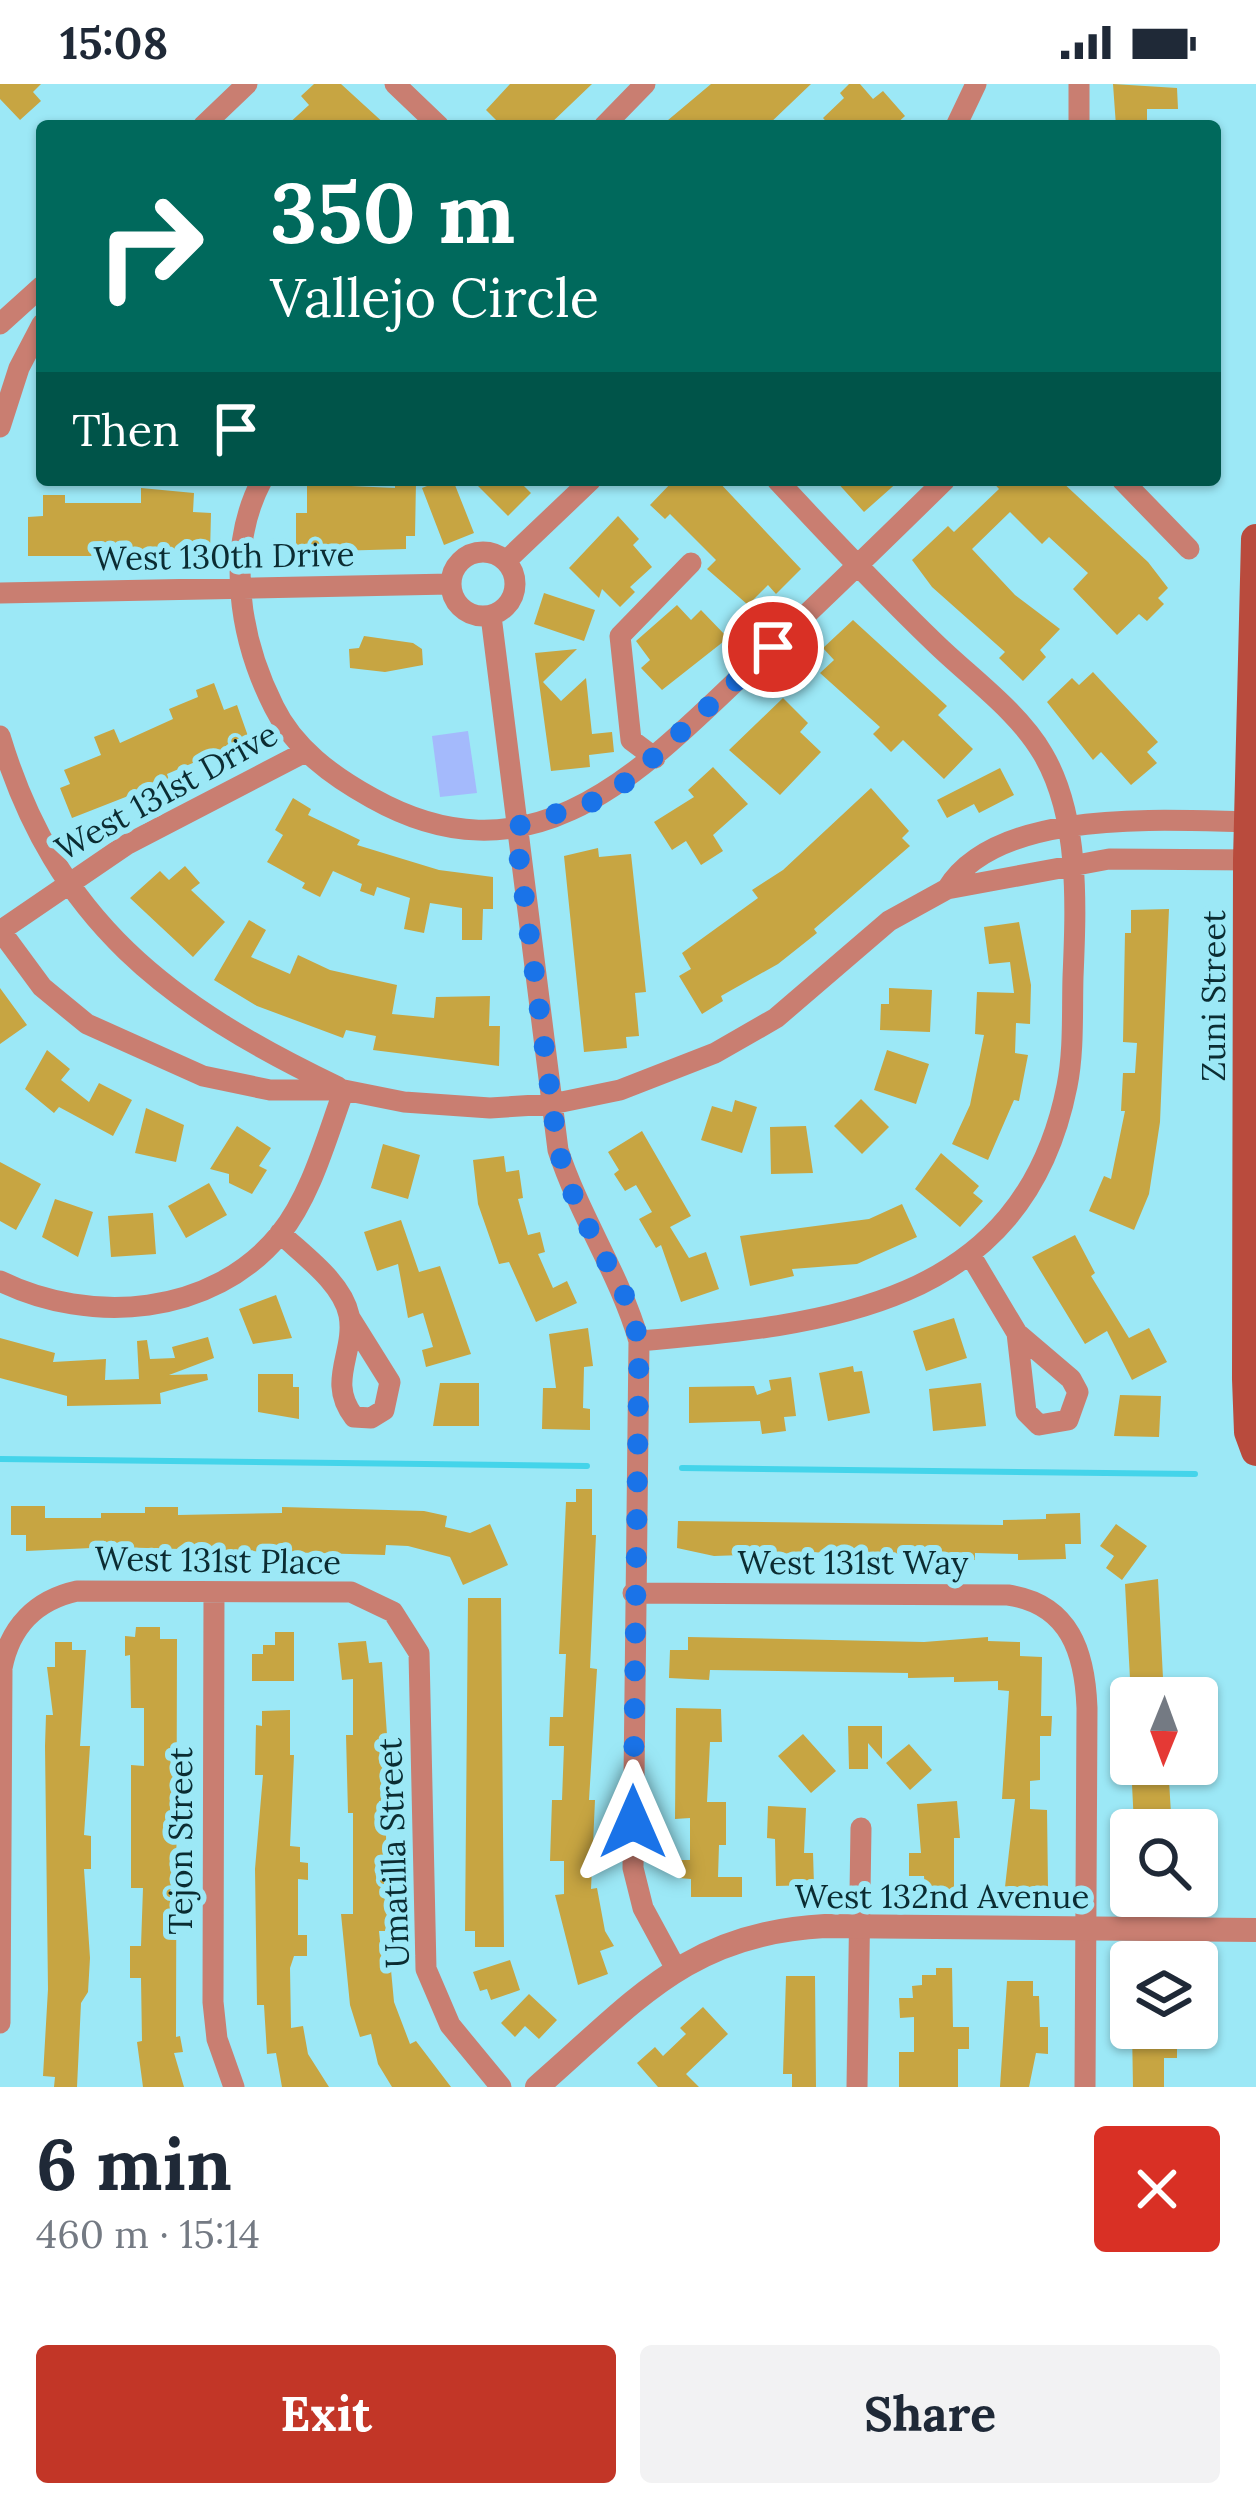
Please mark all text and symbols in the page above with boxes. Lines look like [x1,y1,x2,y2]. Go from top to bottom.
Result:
text: 15:08 [60,14,168,71]
text: 350 m [270,158,515,266]
icon: right [72,168,228,324]
text: Vallejo Circle [270,263,599,332]
icon: arrive [203,396,269,462]
text: Then [72,401,179,458]
street label: West 130th Drive [93,533,355,579]
pin [722,596,824,698]
icon: arrive [740,614,806,680]
street label: West 131st Drive [47,713,285,869]
street label: Zuni Street [1192,910,1234,1082]
street label: West 131st Place [94,1537,342,1583]
street label: West 131st Way [738,1541,969,1583]
north arrow [1110,1677,1218,1785]
map controls [1110,1677,1218,2049]
street label: Umatilla Street [368,1737,418,1969]
street label: Tejon Street [159,1747,201,1935]
position arrow [570,1759,696,1885]
button: search [1110,1809,1218,1917]
street label: West 132nd Avenue [795,1875,1089,1917]
button: layers [1110,1941,1218,2049]
text: 6 min [36,2118,232,2210]
button: close [1094,2126,1220,2252]
text: 460 m · 15:14 [36,2209,260,2259]
button: Exit [36,2345,616,2483]
button: Share [640,2345,1220,2483]

